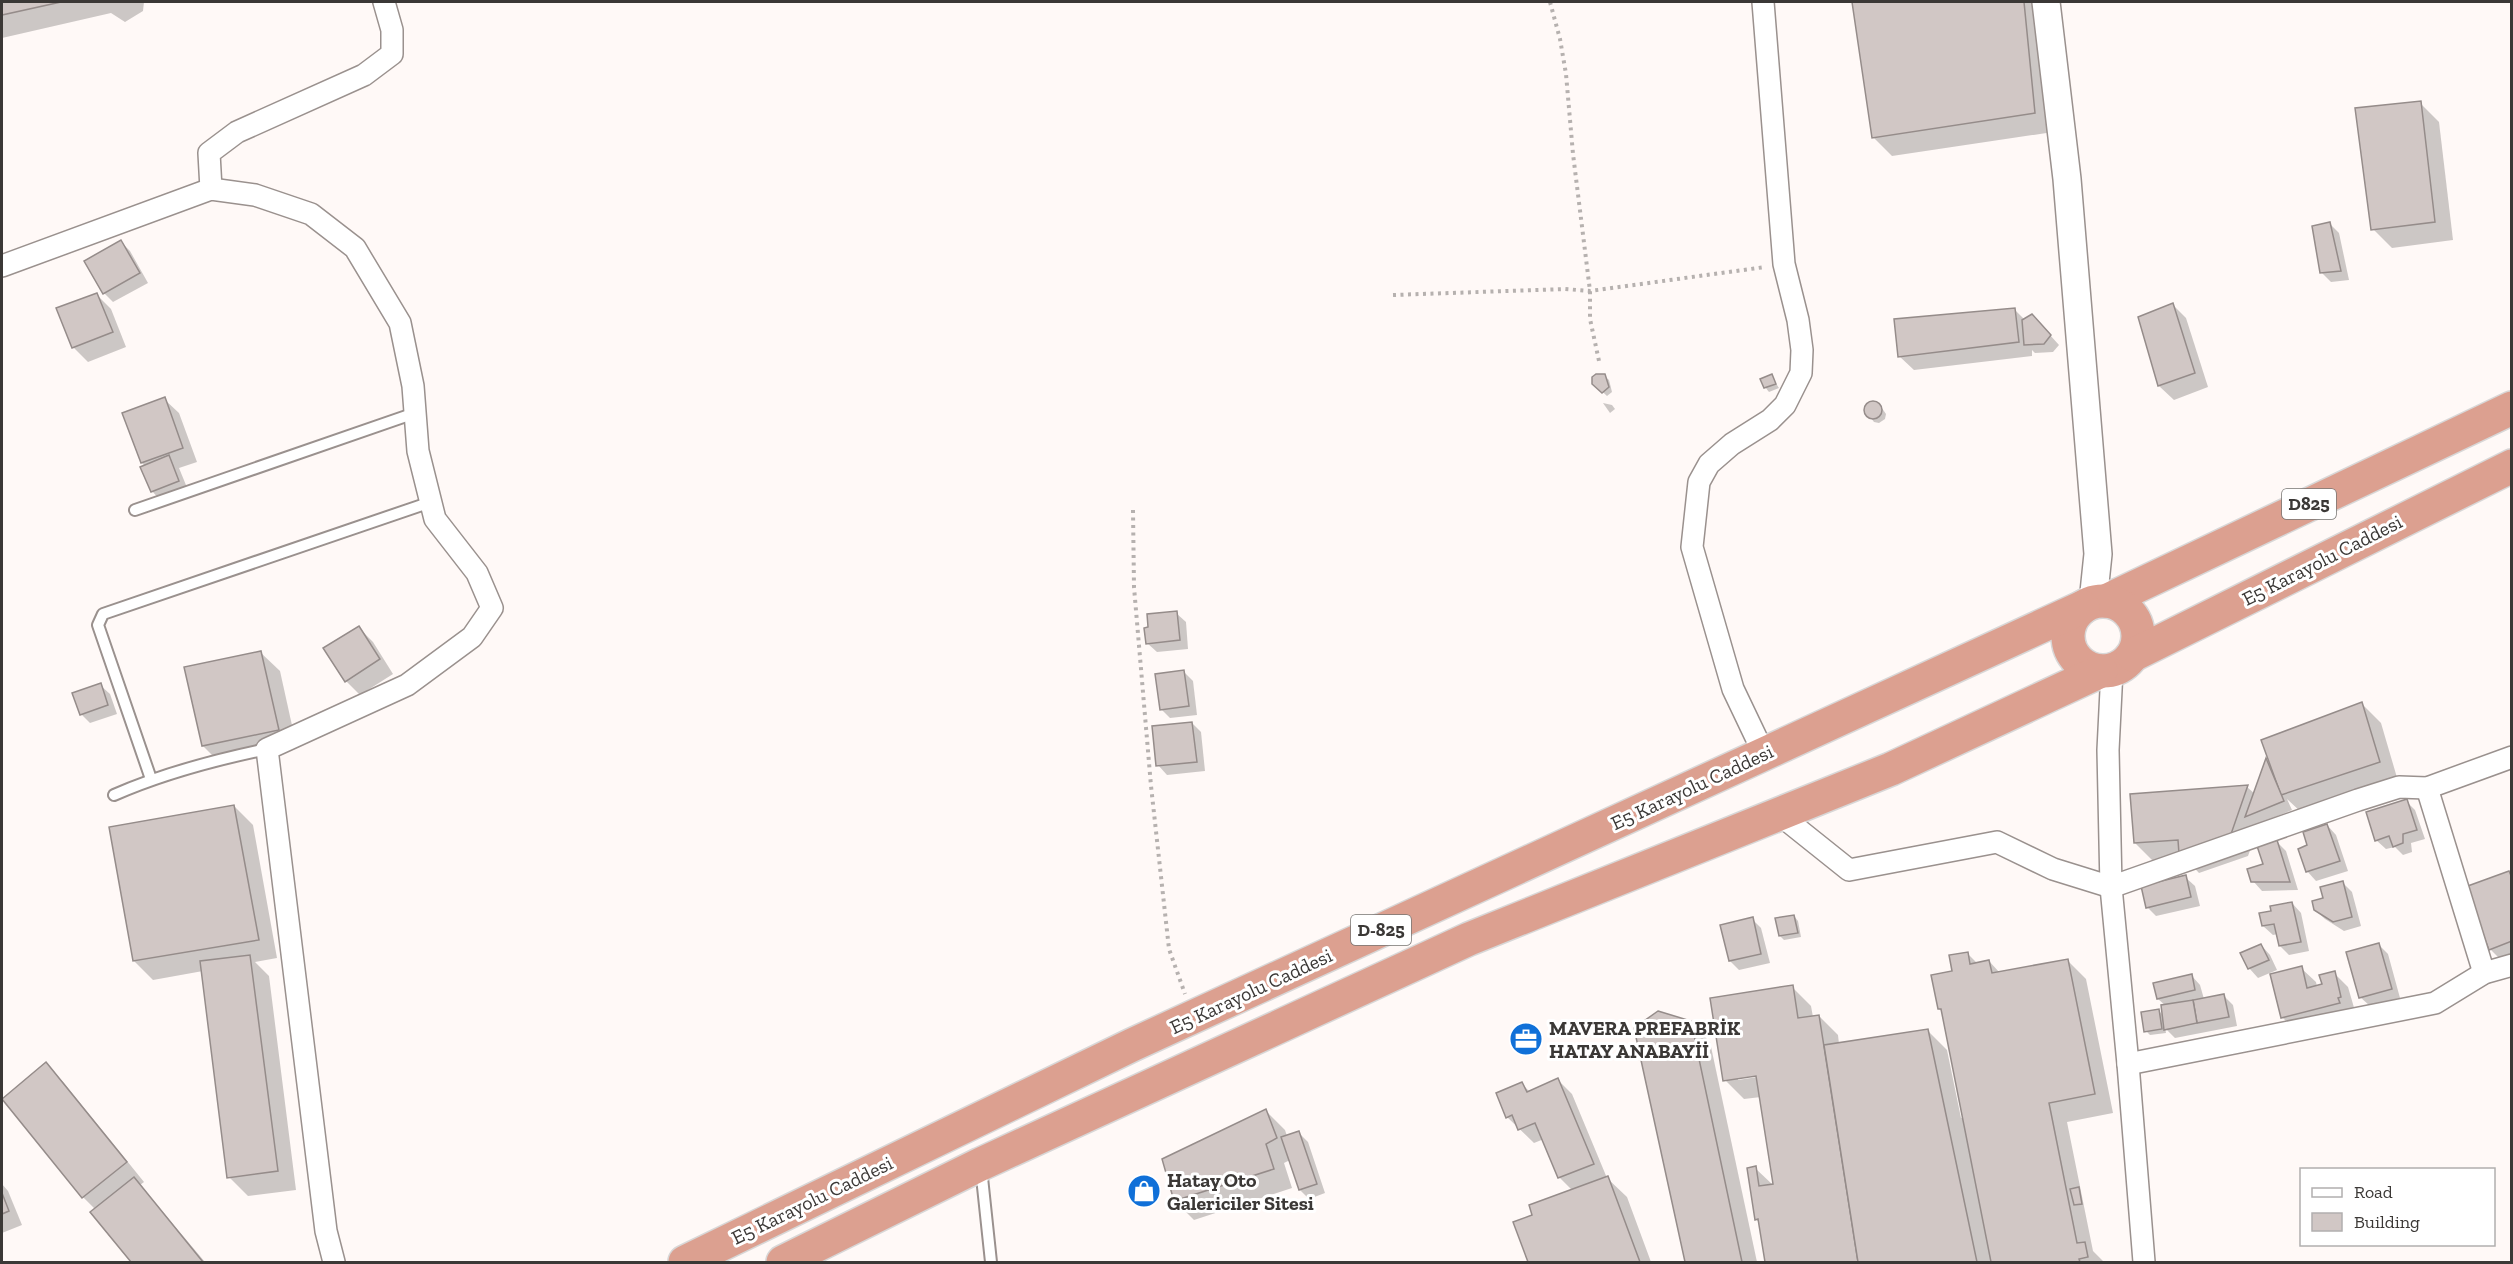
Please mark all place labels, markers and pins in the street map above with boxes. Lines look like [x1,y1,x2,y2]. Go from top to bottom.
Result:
place label: MAVERA PREFABRİK HATAY ANABAYİİ [1549,1016,1741,1063]
office icon: MAVERA PREFABRİK HATAY ANABAYİİ [1508,1021,1544,1057]
place label: Hatay Oto Galericiler Sitesi [1167,1168,1314,1215]
shop icon: Hatay Oto Galericiler Sitesi [1126,1173,1162,1209]

